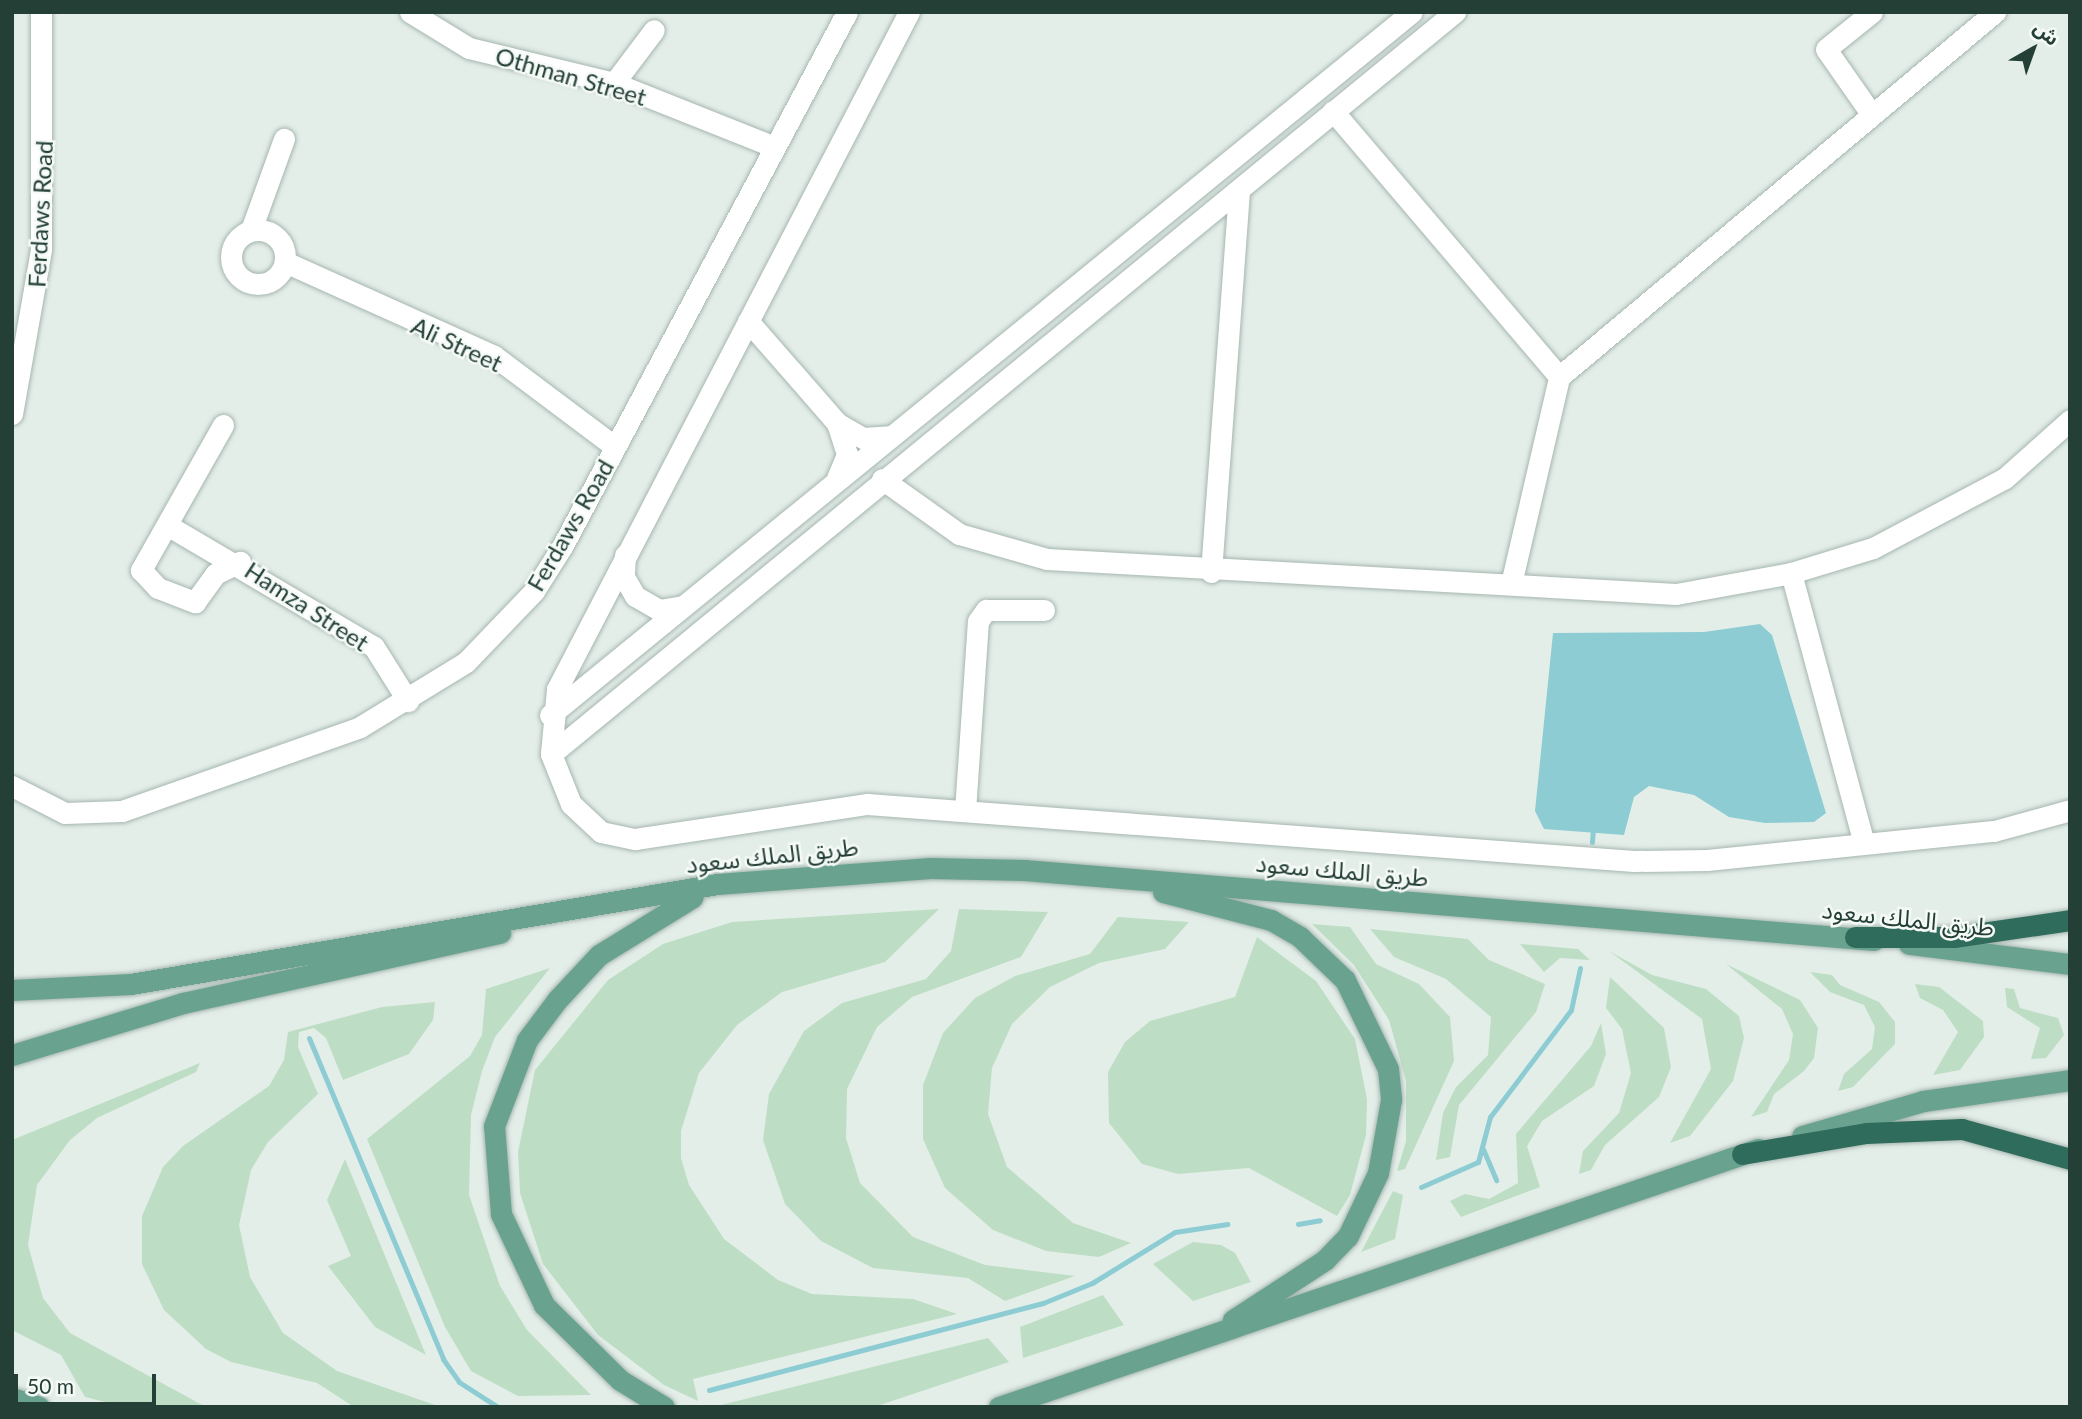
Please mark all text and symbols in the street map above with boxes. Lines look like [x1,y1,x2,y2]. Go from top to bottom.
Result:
north arrow [1998,14,2068,84]
text: ش [2029,15,2064,50]
street label: Othman Street [492,41,650,111]
street label: Ferdaws Road [22,140,58,288]
street label: Ali Street [407,310,507,378]
street label: Ferdaws Road [521,454,619,596]
street label: Hamza Street [240,555,374,657]
street label: طريق الملك سعود [684,832,860,878]
street label: طريق الملك سعود [1255,848,1429,892]
street label: طريق الملك سعود [1820,895,1996,941]
scale bar [18,1360,159,1404]
text: 50 m [27,1373,74,1398]

